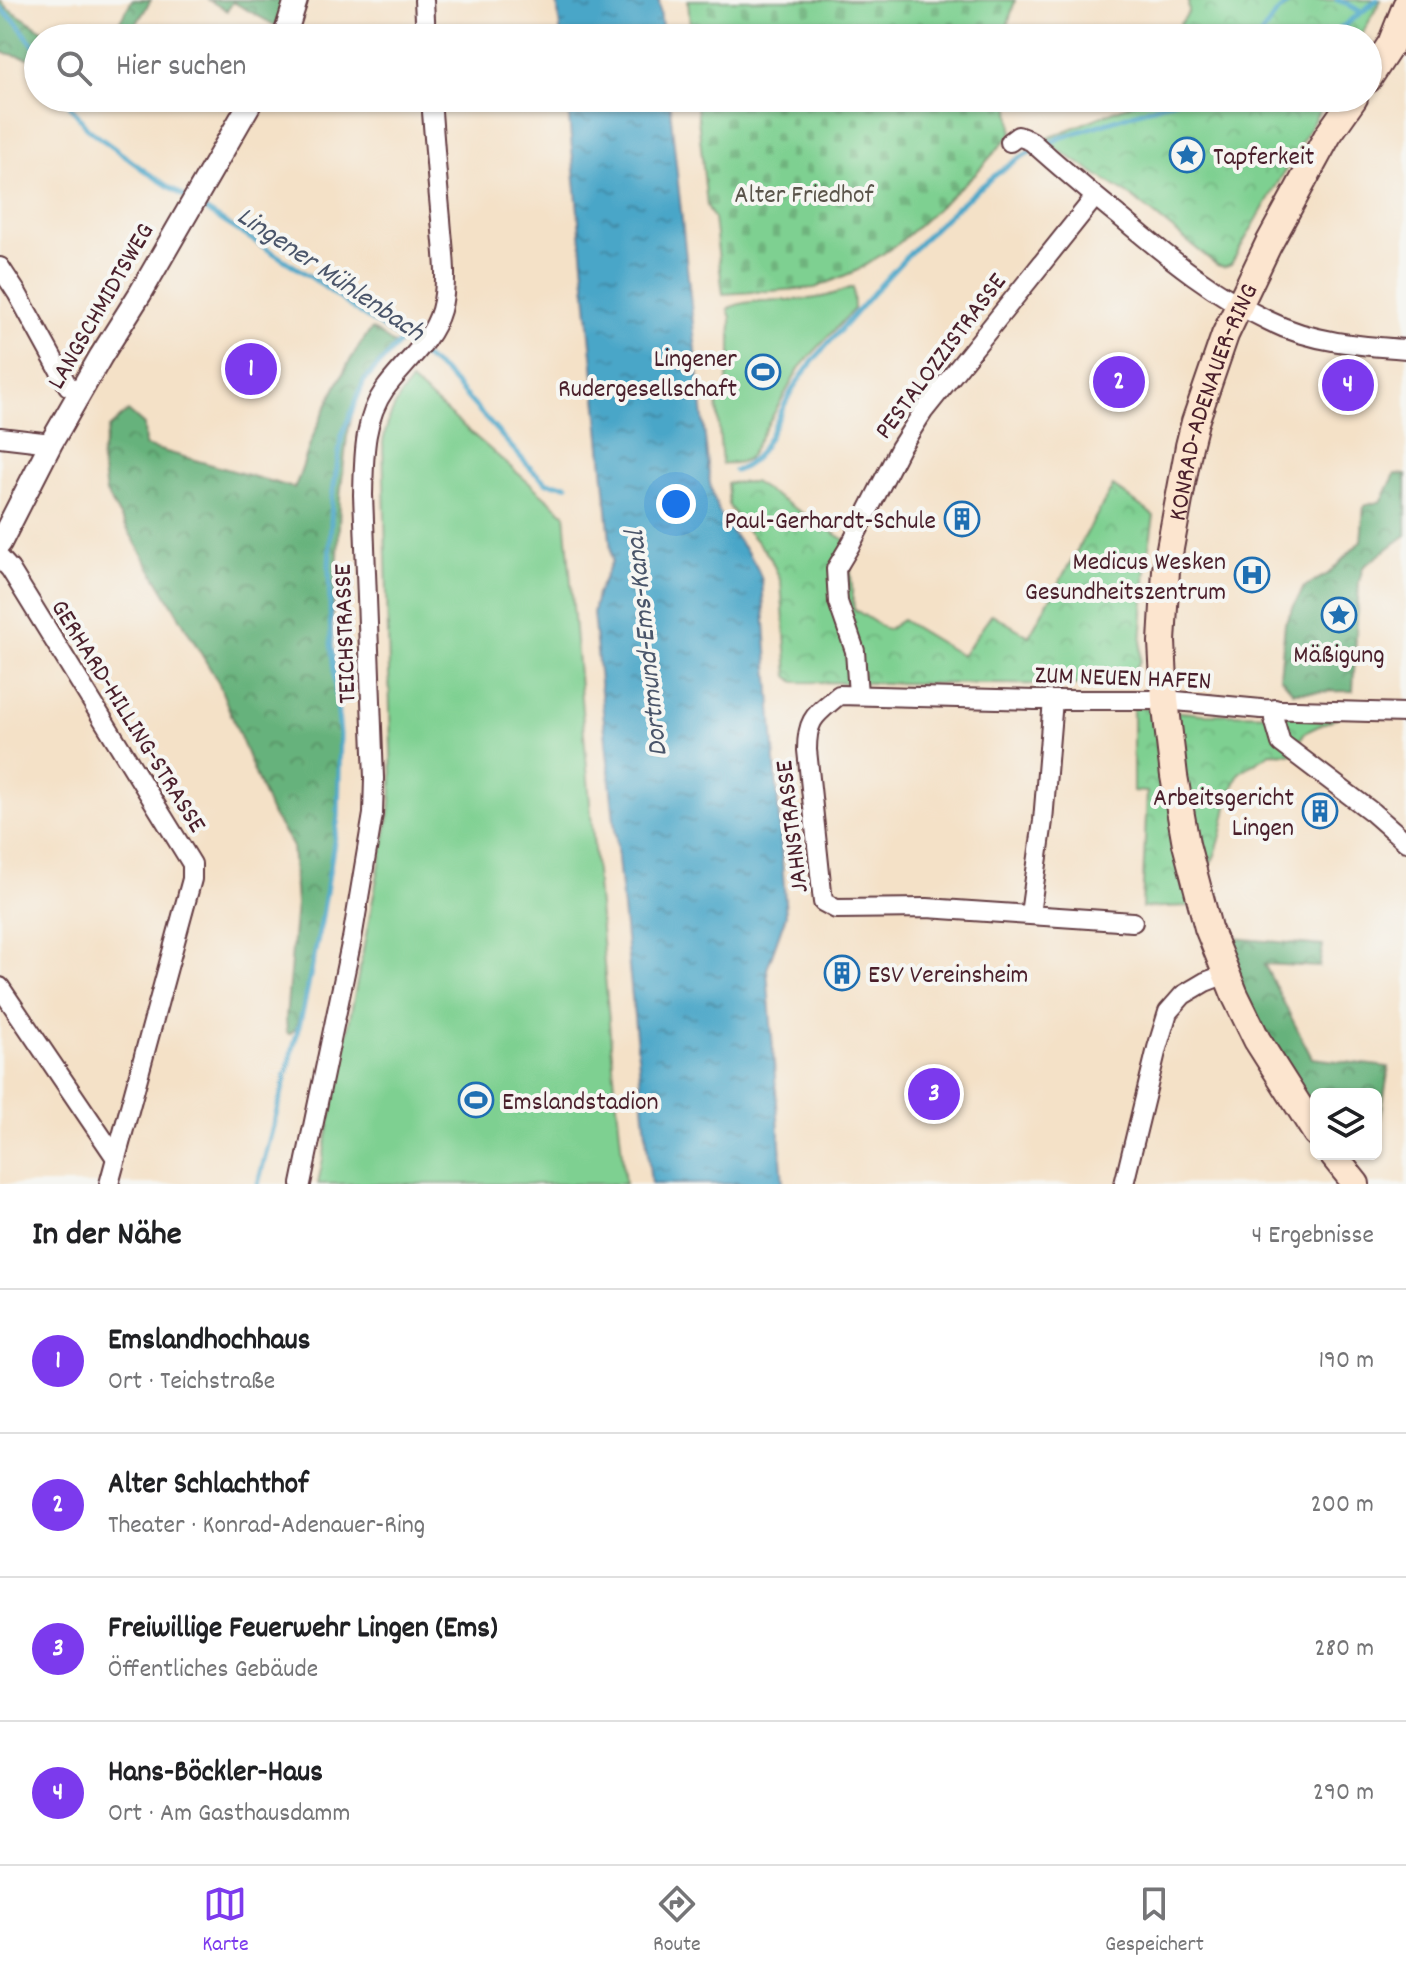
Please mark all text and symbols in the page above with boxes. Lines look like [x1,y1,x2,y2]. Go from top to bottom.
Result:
search box [24,24,1382,112]
icon: search [52,46,96,90]
text: Hier suchen [116,47,246,90]
place icon: Tapferkeit [1168,136,1206,174]
place label: Tapferkeit [1213,140,1315,177]
park label: Alter Friedhof [734,178,874,215]
water label: Lingener Mühlenbach [227,198,432,355]
street label: LANGSCHMIDTSWEG [39,217,165,397]
street label: PESTALOZZISTRASSE [867,266,1017,448]
street label: KONRAD-ADENAUER-RING [1161,278,1269,524]
pin: 1 [225,339,277,399]
place label: Lingener Rudergesellschaft [558,342,737,409]
pin: 2 [1093,352,1145,412]
sports icon: Lingener Rudergesellschaft [744,353,782,391]
pin: 4 [1322,355,1374,415]
your location [656,484,696,524]
building icon: Paul-Gerhardt-Schule [943,500,981,538]
place label: Paul-Gerhardt-Schule [724,504,936,541]
water label: Dortmund-Ems-Kanal [617,526,681,758]
place label: Medicus Wesken Gesundheitszentrum [1025,545,1226,612]
hospital icon: Medicus Wesken Gesundheitszentrum [1233,556,1271,594]
street label: TEICHSTRASSE [326,563,367,704]
street label: GERHARD-HILLING-STRASSE [40,593,214,841]
place icon: Mäßigung [1320,596,1358,634]
place label: Mäßigung [1293,638,1385,675]
street label: ZUM NEUEN HAFEN [1034,658,1212,701]
street label: JAHNSTRASSE [767,758,820,895]
place label: Arbeitsgericht Lingen [1153,781,1294,848]
building icon: Arbeitsgericht Lingen [1301,792,1339,830]
building icon: ESV Vereinsheim [823,954,861,992]
place label: ESV Vereinsheim [868,958,1028,995]
pin: 3 [908,1064,960,1124]
sports icon: Emslandstadion [457,1081,495,1119]
place label: Emslandstadion [502,1085,658,1122]
map controls [1310,1088,1382,1160]
button: layers [1310,1088,1382,1160]
text: In der Nähe [32,1212,182,1261]
text: 4 Ergebnisse [1252,1218,1374,1255]
text: Emslandhochhaus [108,1321,310,1364]
text: 1 [55,1343,61,1380]
text: 190 m [1318,1343,1374,1380]
text: Ort · Teichstraße [108,1364,275,1401]
text: Alter Schlachthof [108,1465,309,1508]
text: 2 [52,1487,64,1524]
text: 200 m [1310,1487,1374,1524]
text: Theater · Konrad-Adenauer-Ring [108,1508,425,1545]
text: Freiwillige Feuerwehr Lingen (Ems) [108,1609,498,1652]
text: 3 [52,1631,64,1668]
text: 280 m [1314,1631,1374,1668]
text: Öffentliches Gebäude [108,1652,318,1689]
text: Hans-Böckler-Haus [108,1753,323,1796]
text: 4 [53,1775,63,1812]
text: 290 m [1313,1775,1374,1812]
text: Ort · Am Gasthausdamm [108,1796,350,1833]
tab: Karte [202,1882,249,1961]
tab: Route [653,1882,701,1961]
tab: Gespeichert [1105,1882,1204,1961]

